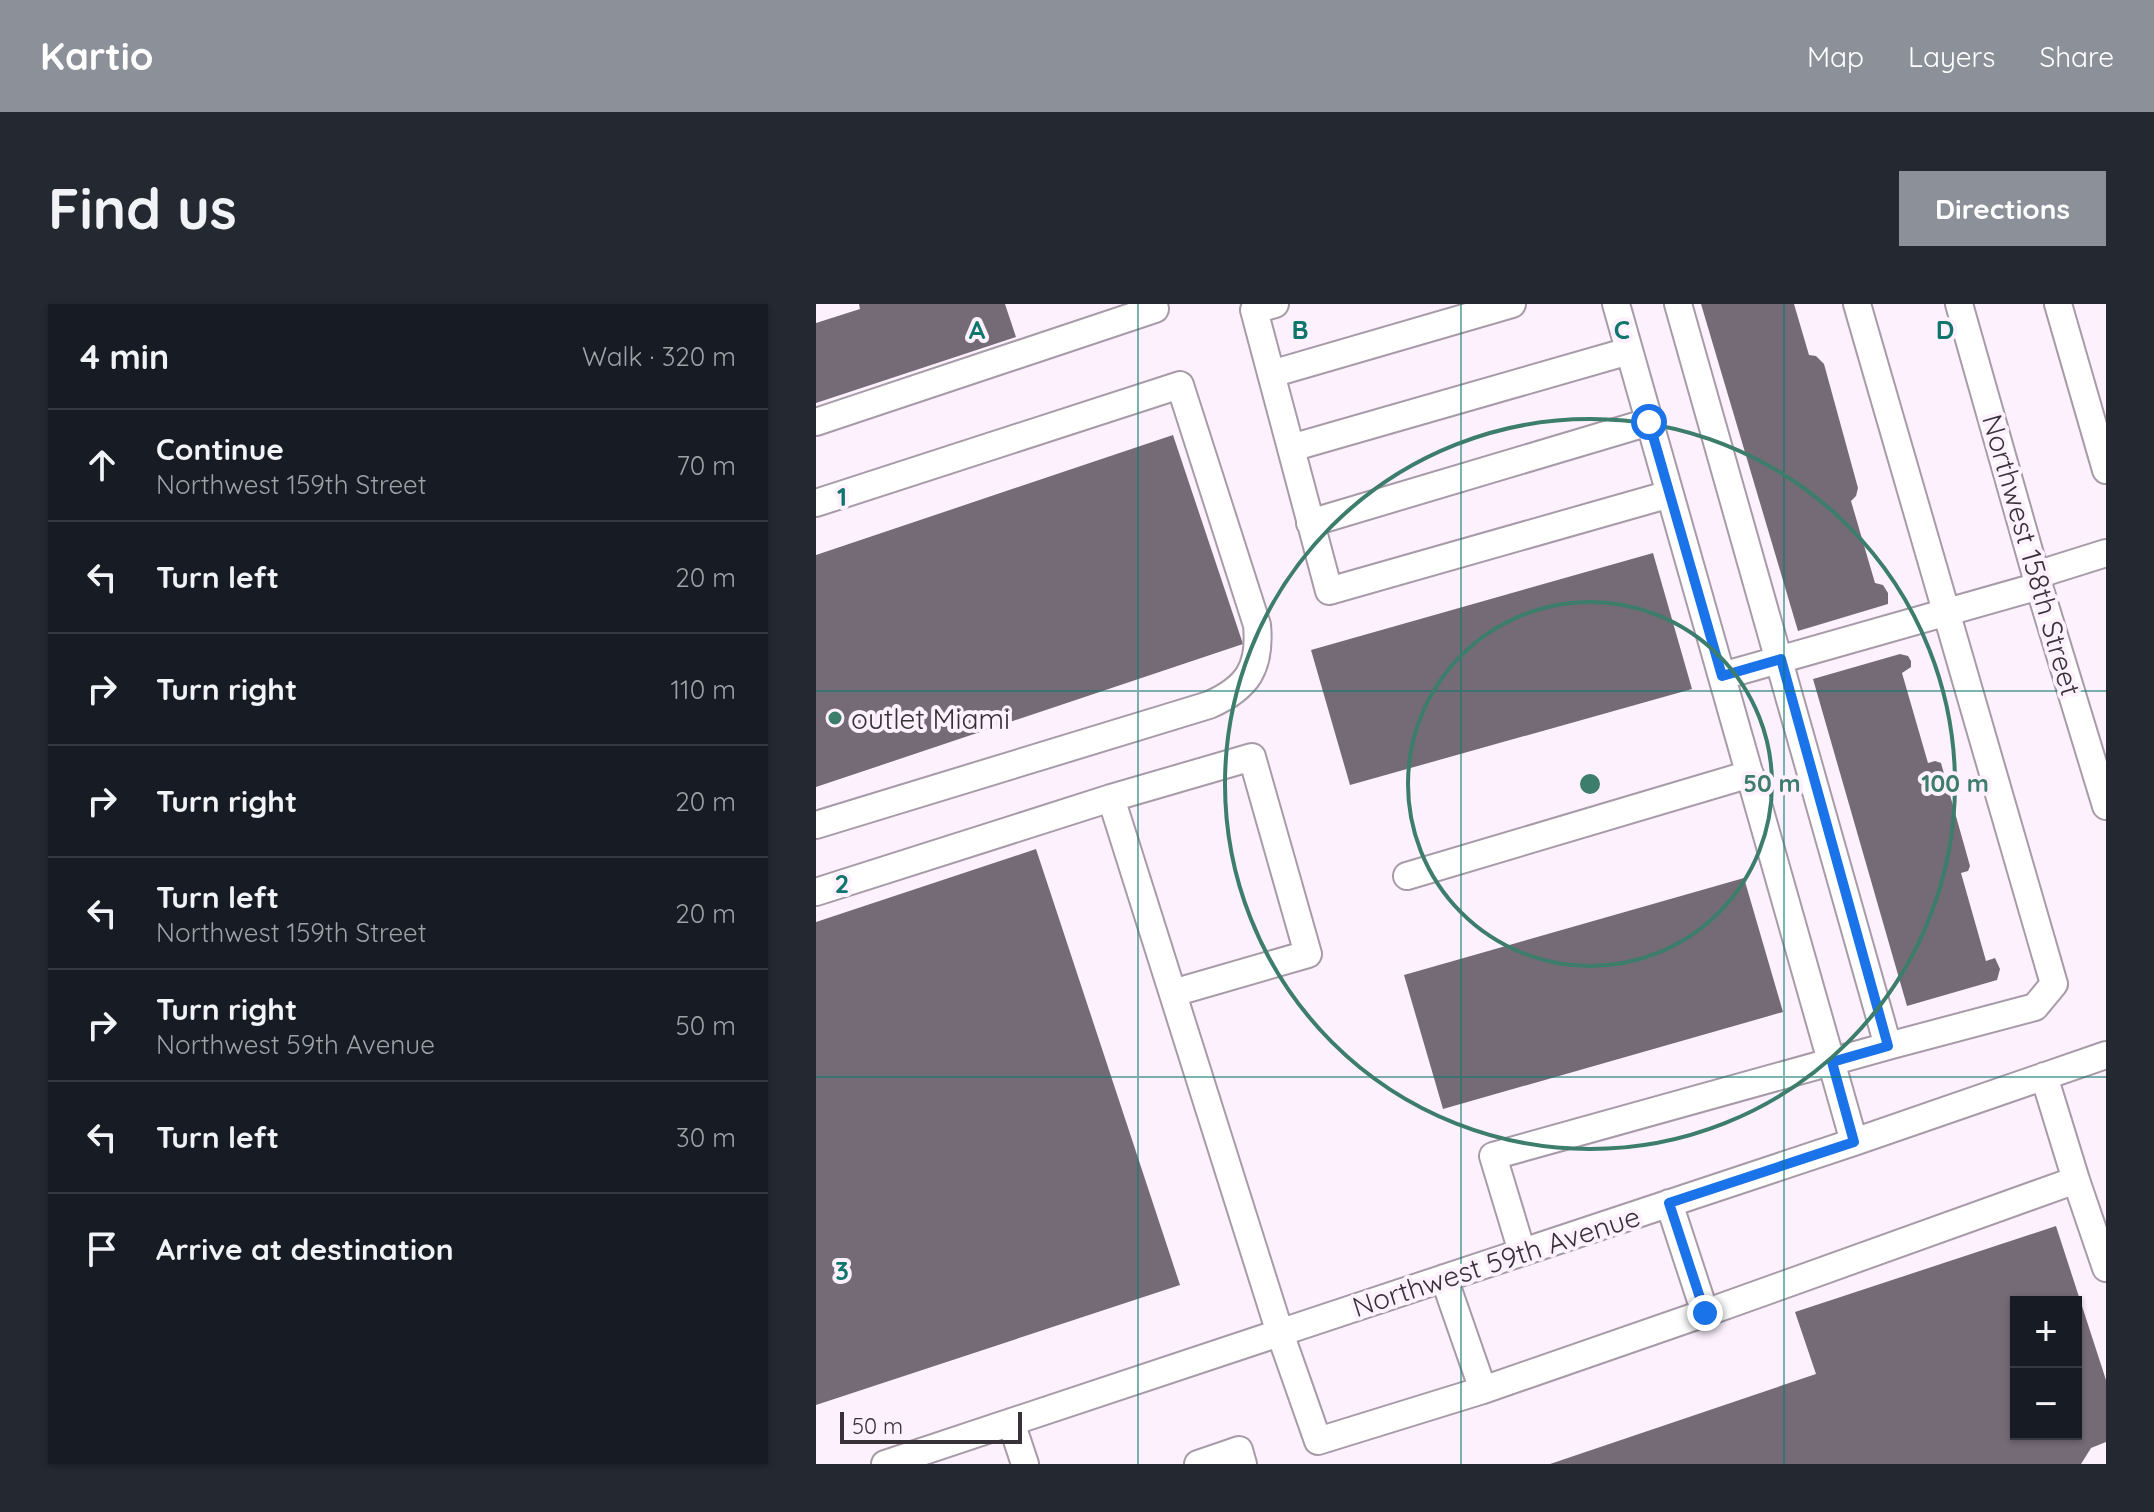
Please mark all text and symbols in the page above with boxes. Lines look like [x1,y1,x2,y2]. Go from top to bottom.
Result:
text: Kartio [40,32,153,80]
text: Map [1807,39,1864,74]
text: Layers [1908,39,1995,74]
text: Share [2039,39,2114,74]
button: Directions [1899,171,2106,246]
text: Find us [48,173,237,243]
text: A [969,313,986,346]
text: B [1291,313,1309,346]
text: C [1614,313,1630,346]
text: D [1936,313,1954,346]
text: 4 min [80,335,169,378]
text: Walk · 320 m [582,340,736,373]
route start [1631,404,1667,440]
street label: Northwest 158th Street [1975,410,2089,700]
text: Continue [156,430,284,468]
icon: ahead [80,443,124,487]
text: 70 m [676,449,736,482]
text: Northwest 159th Street [156,468,427,501]
text: 1 [837,480,847,513]
icon: left [80,555,124,599]
text: Turn left [156,558,279,596]
text: 20 m [675,561,736,594]
icon: right [80,667,124,711]
text: Turn right [156,670,297,708]
text: 110 m [670,673,736,706]
place label: outlet Miami [851,701,1010,736]
marker: outlet Miami [826,709,844,727]
text: 50 m [1743,768,1801,798]
text: 100 m [1921,768,1989,798]
centre of rings [1576,770,1604,798]
icon: right [80,779,124,823]
text: Turn right [156,782,297,820]
text: 20 m [675,785,736,818]
text: 2 [835,867,849,900]
text: Turn left [156,878,279,916]
icon: left [80,891,124,935]
text: 20 m [675,897,736,930]
text: Northwest 159th Street [156,916,427,949]
text: Turn right [156,990,297,1028]
icon: right [80,1003,124,1047]
text: 50 m [676,1009,736,1042]
text: Northwest 59th Avenue [156,1028,435,1061]
icon: left [80,1115,124,1159]
text: Turn left [156,1118,279,1156]
text: 30 m [676,1121,736,1154]
street label: Northwest 59th Avenue [1348,1198,1644,1324]
icon: arrive [80,1227,124,1271]
text: Arrive at destination [156,1230,454,1268]
text: 3 [835,1254,849,1287]
route end [1687,1295,1723,1331]
map controls [2010,1296,2082,1440]
button: + [2010,1296,2082,1368]
button: − [2010,1368,2082,1440]
scale bar [840,1408,1022,1444]
text: 50 m [852,1412,903,1440]

